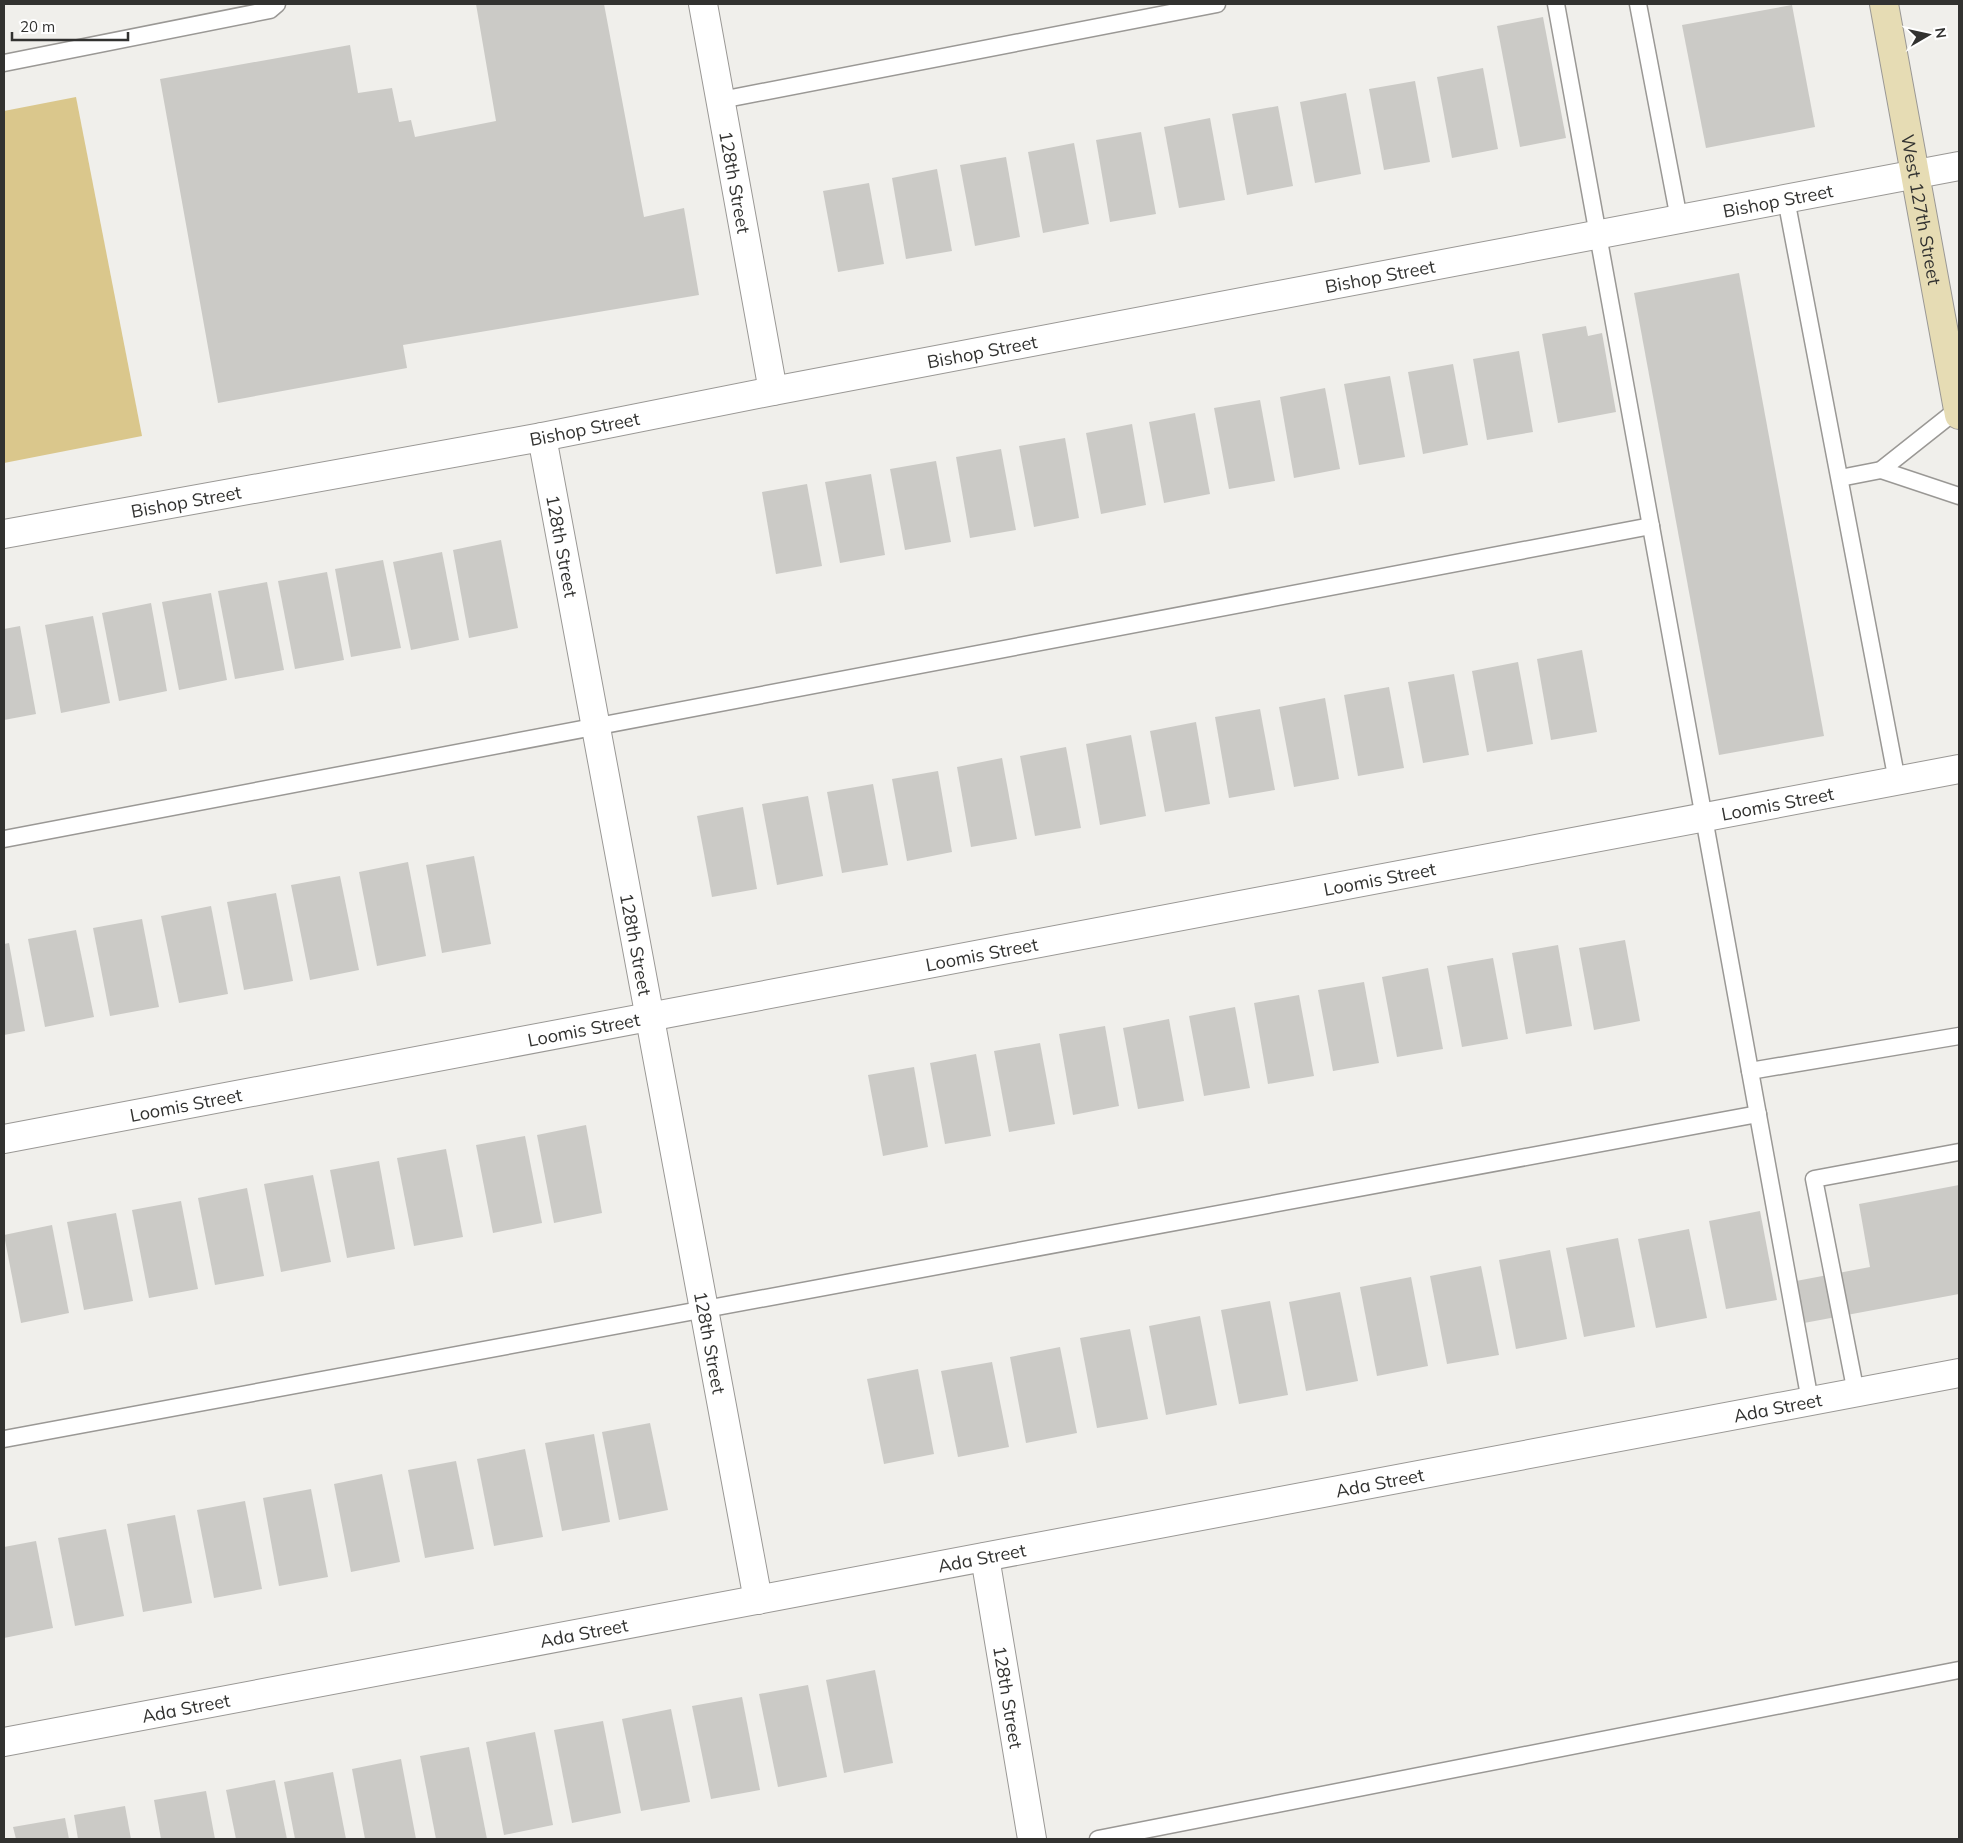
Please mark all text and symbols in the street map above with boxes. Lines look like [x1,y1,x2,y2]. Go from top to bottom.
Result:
scale bar [12,10,129,42]
north arrow [1903,10,1953,60]
text: 20 m [20,17,55,36]
text: N [1931,26,1951,40]
street label: 128th Street [715,129,756,235]
street label: West 127th Street [1897,133,1947,287]
street label: Bishop Street [1721,179,1835,222]
street label: Bishop Street [1323,254,1437,298]
street label: Bishop Street [925,330,1039,373]
street label: Bishop Street [528,406,641,451]
street label: Bishop Street [129,480,243,522]
street label: 128th Street [541,493,583,599]
street label: Loomis Street [1719,781,1836,825]
street label: Loomis Street [1321,857,1438,901]
street label: 128th Street [615,891,657,997]
street label: Loomis Street [924,932,1040,976]
street label: Loomis Street [526,1007,642,1051]
street label: Loomis Street [128,1083,244,1126]
street label: 128th Street [689,1289,731,1396]
street label: Ada Street [1732,1388,1824,1427]
street label: Ada Street [1334,1463,1426,1502]
street label: Ada Street [936,1538,1028,1577]
street label: Ada Street [538,1613,630,1652]
street label: 128th Street [988,1644,1028,1750]
street label: Ada Street [140,1688,232,1727]

